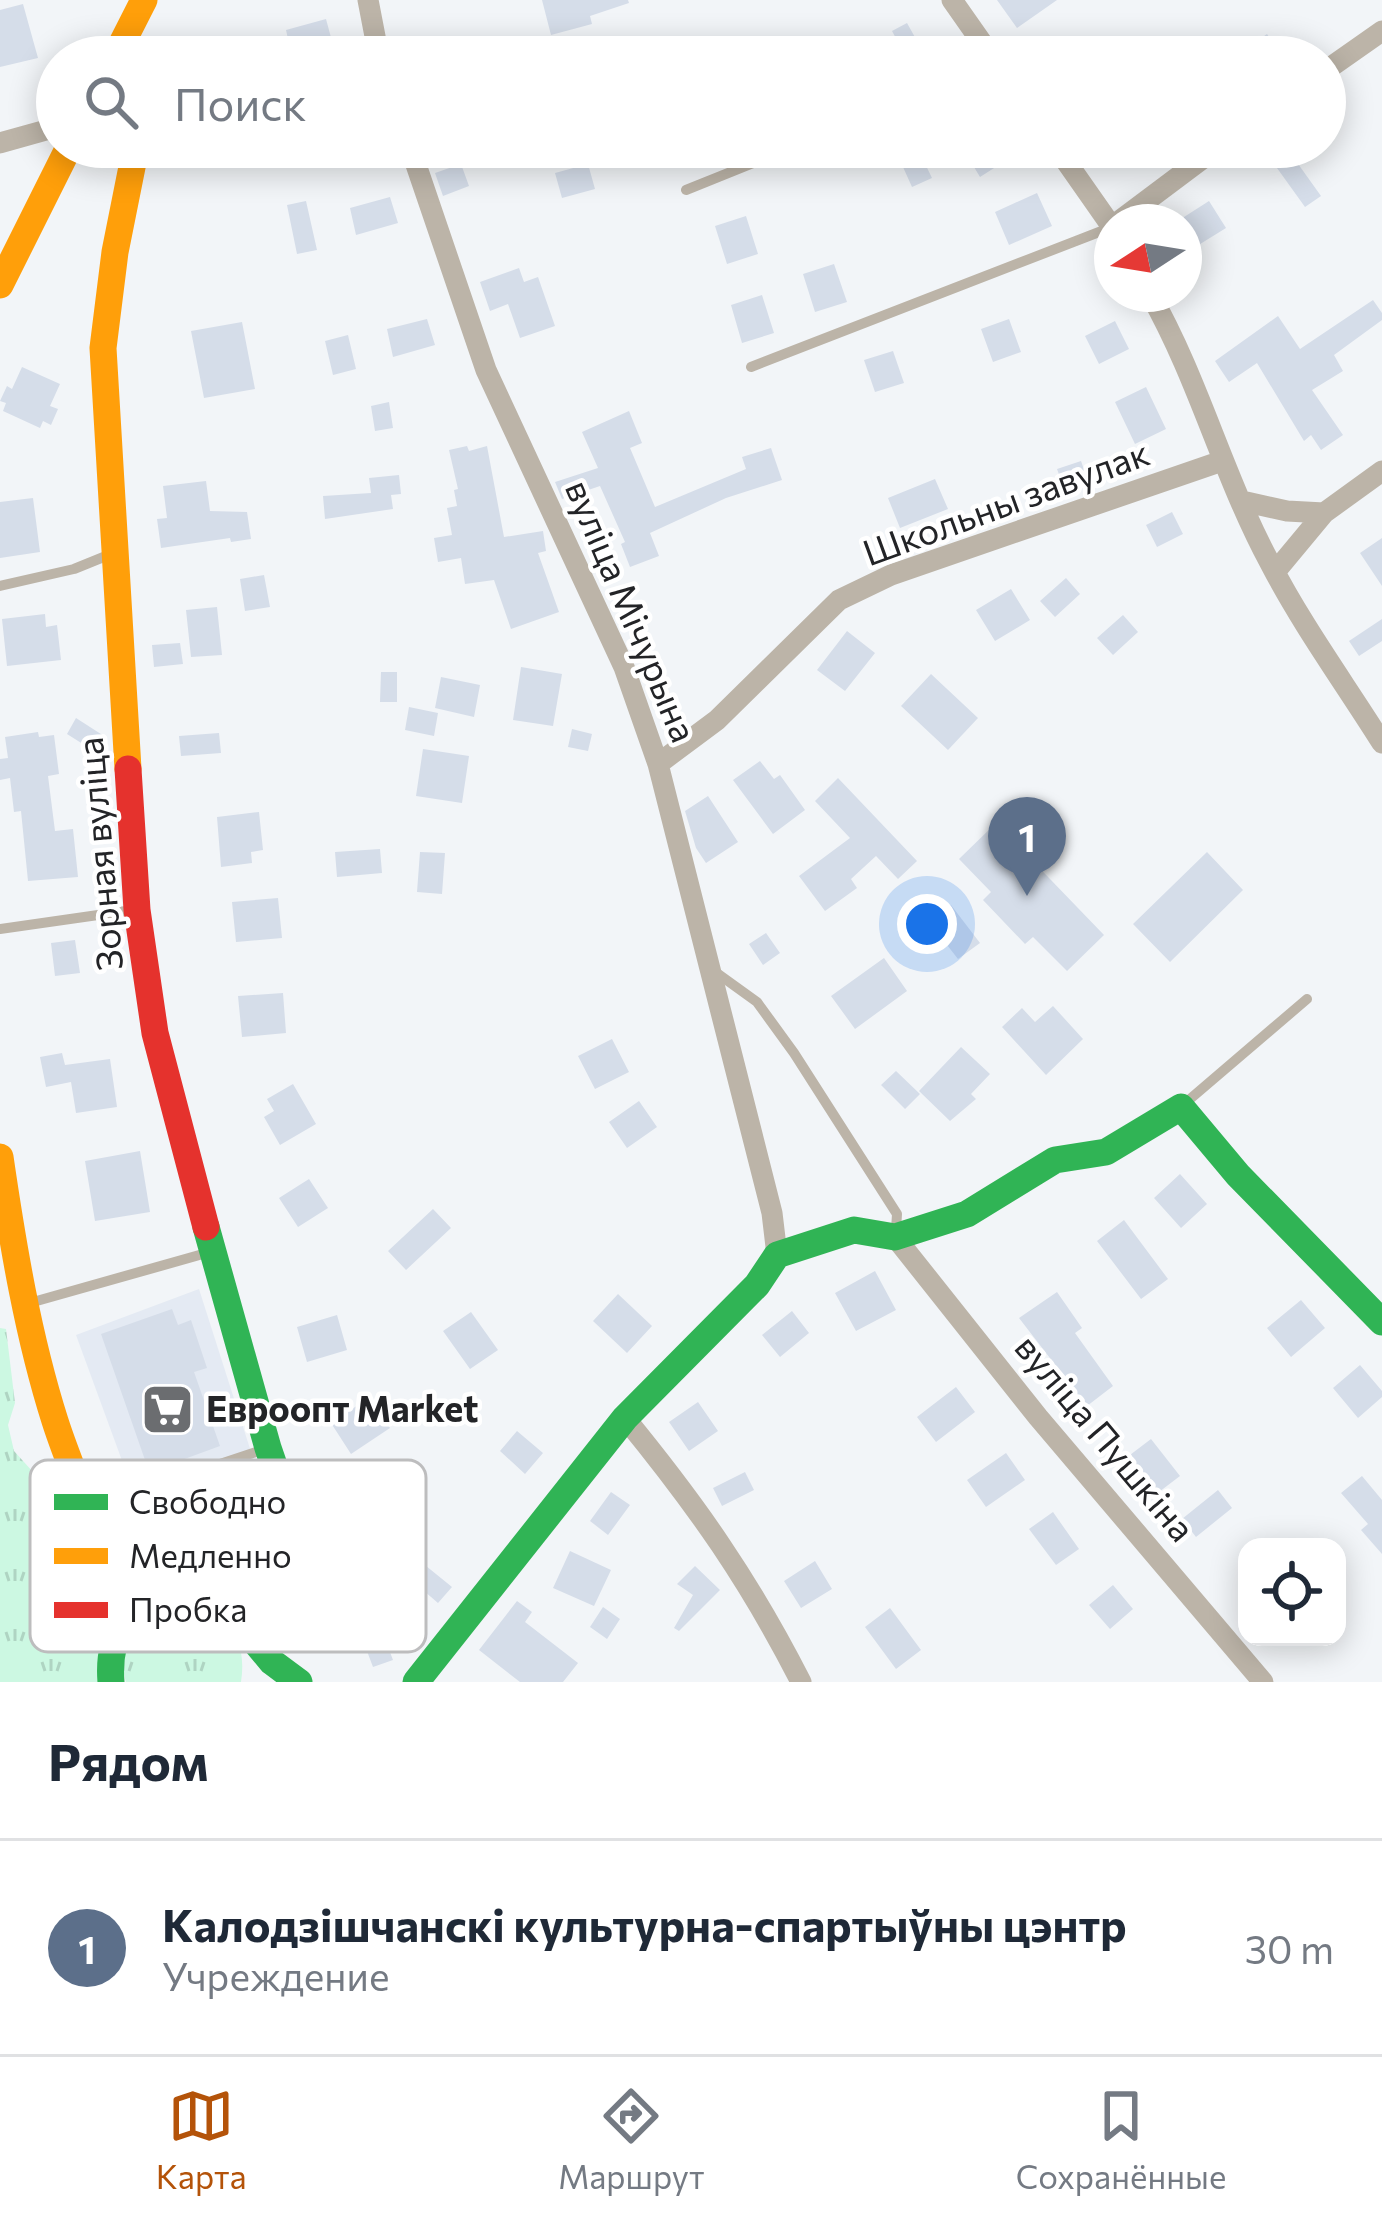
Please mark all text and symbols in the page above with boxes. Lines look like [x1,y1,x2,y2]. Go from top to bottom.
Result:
search box [36,36,1346,168]
icon: search [78,69,144,135]
text: Поиск [174,75,307,130]
north arrow [1094,204,1202,312]
street label: Школьны завулак [856,429,1154,573]
street label: вуліца Мічурына [558,472,708,748]
street label: Зорная вуліца [66,736,130,973]
pin: 1 [988,797,1066,896]
your location [897,894,957,954]
street label: вуліца Пушкіна [1007,1324,1206,1549]
supermarket icon: Евроопт Market [139,1381,195,1437]
place label: Евроопт Market [206,1385,478,1429]
legend [30,1460,426,1652]
text: Свободно [129,1480,286,1521]
text: Медленно [129,1534,292,1575]
map controls [1238,1538,1346,1646]
button: locate [1238,1538,1346,1646]
text: Пробка [129,1588,247,1629]
text: Рядом [48,1729,209,1792]
text: Калодзішчанскі культурна-спартыўны цэнтр [162,1896,1127,1951]
text: 1 [78,1924,96,1972]
text: 30 m [1245,1924,1334,1972]
text: Учреждение [162,1951,389,1999]
tab: Карта [156,2083,247,2196]
tab: Маршрут [558,2083,704,2196]
tab: Сохранённые [1016,2083,1226,2196]

